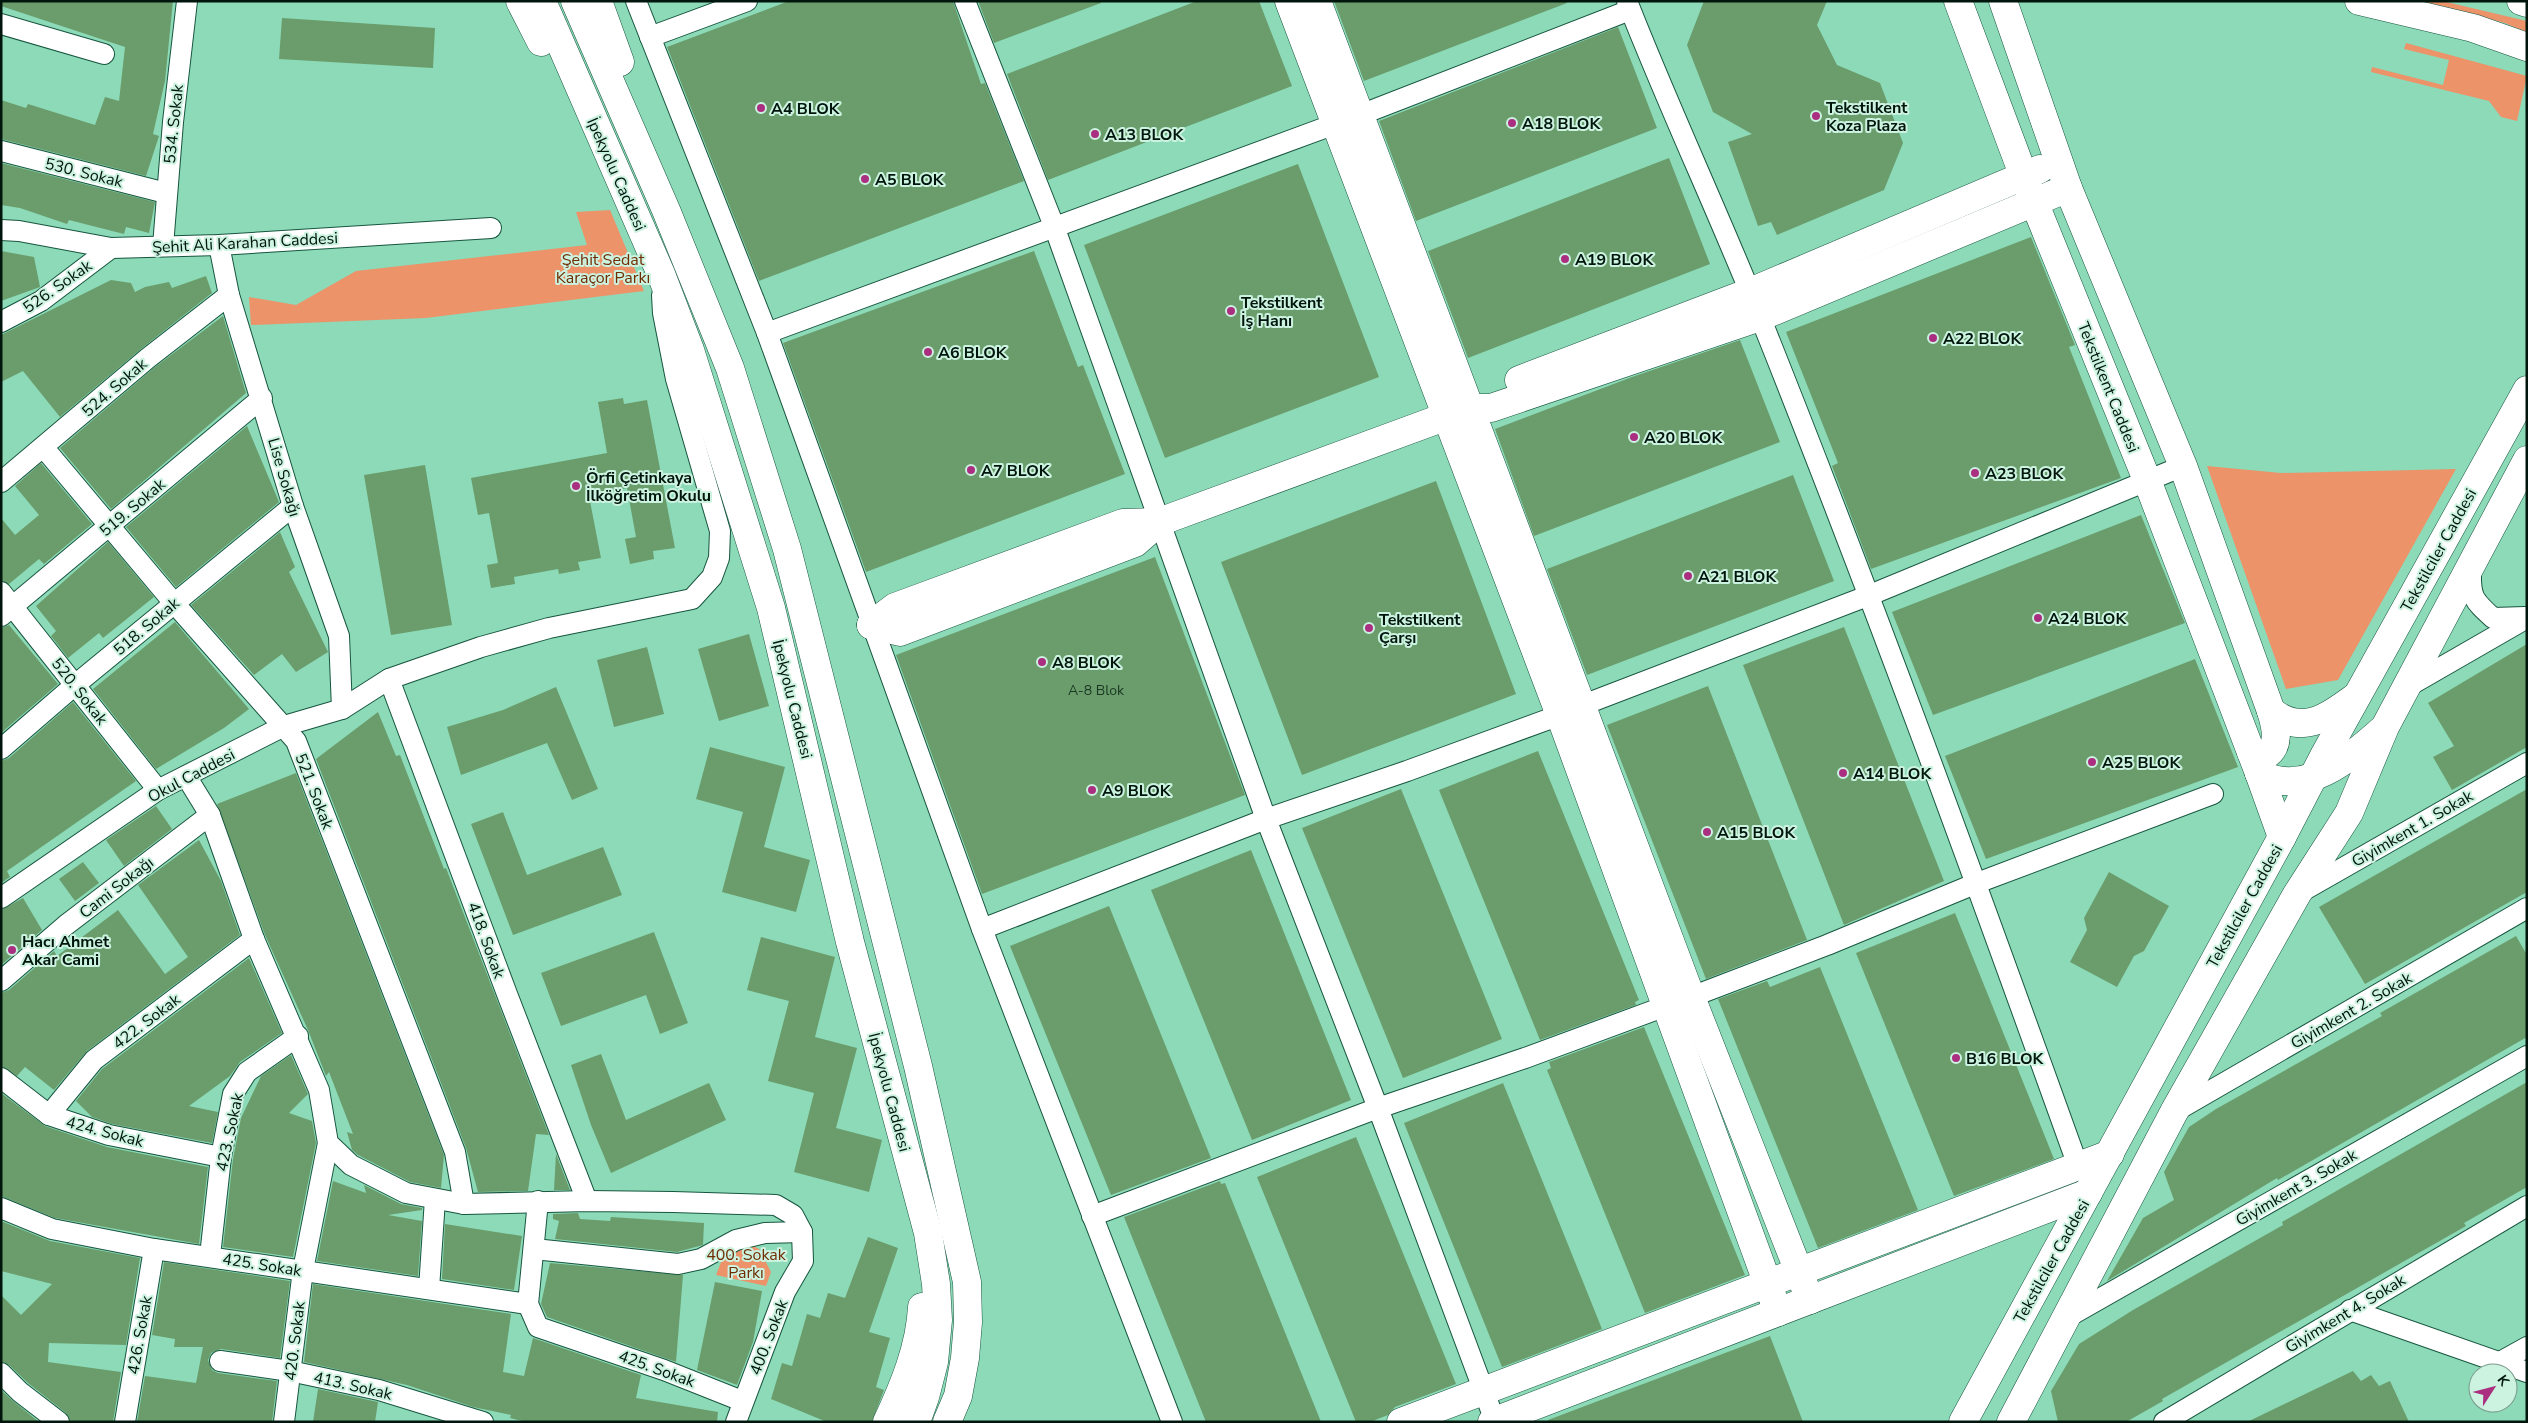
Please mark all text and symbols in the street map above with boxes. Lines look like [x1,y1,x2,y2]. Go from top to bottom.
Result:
street label: 534. Sokak [159,82,189,165]
place label: Tekstilkent Koza Plaza [1826,97,1908,137]
place label: A4 BLOK [771,98,841,120]
marker: A4 BLOK [755,102,767,114]
marker: Tekstilkent Koza Plaza [1810,110,1822,122]
place label: A18 BLOK [1522,113,1601,135]
street label: İpekyolu Caddesi [581,114,651,235]
marker: A18 BLOK [1506,117,1518,129]
place label: A13 BLOK [1105,124,1184,146]
marker: A13 BLOK [1089,128,1101,140]
street label: 530. Sokak [42,153,126,194]
place label: A5 BLOK [875,169,945,191]
marker: A5 BLOK [859,173,871,185]
street label: Şehit Ali Karahan Caddesi [152,227,339,259]
park label: Şehit Sedat Karaçor Parkı [556,249,650,289]
place label: A19 BLOK [1575,249,1654,271]
marker: A19 BLOK [1559,253,1571,265]
street label: 526. Sokak [19,254,97,319]
place label: Tekstilkent İş Hanı [1241,292,1323,332]
marker: Tekstilkent İş Hanı [1225,305,1237,317]
street label: Tekstilkent Caddesi [2072,319,2144,456]
place label: A22 BLOK [1943,328,2022,350]
marker: A22 BLOK [1927,332,1939,344]
place label: A6 BLOK [938,342,1008,364]
marker: A6 BLOK [922,346,934,358]
street label: 524. Sokak [77,353,153,422]
place label: A20 BLOK [1644,427,1723,449]
marker: A20 BLOK [1628,431,1640,443]
street label: Lise Sokağı [262,435,306,519]
place label: A7 BLOK [981,460,1051,482]
place label: A23 BLOK [1985,463,2064,485]
marker: A7 BLOK [965,464,977,476]
place label: Örfi Çetinkaya İlköğretim Okulu [586,467,711,507]
marker: A23 BLOK [1969,467,1981,479]
street label: 519. Sokak [95,473,171,542]
marker: Örfi Çetinkaya İlköğretim Okulu [570,480,582,492]
street label: Tekstilciler Caddesi [2396,485,2482,616]
place label: A21 BLOK [1698,566,1777,588]
marker: A21 BLOK [1682,570,1694,582]
street label: 518. Sokak [109,592,185,661]
place label: A24 BLOK [2048,608,2127,630]
place label: Tekstilkent Çarşı [1379,609,1461,649]
marker: A24 BLOK [2032,612,2044,624]
marker: Tekstilkent Çarşı [1363,622,1375,634]
street label: İpekyolu Caddesi [767,637,817,761]
place label: A8 BLOK [1052,652,1122,674]
street label: 520. Sokak [46,653,113,731]
marker: A8 BLOK [1036,656,1048,668]
house number: A-8 Blok [1068,681,1125,700]
street label: Okul Caddesi [144,744,239,808]
street label: 521. Sokak [290,750,339,833]
place label: A25 BLOK [2102,752,2181,774]
marker: A25 BLOK [2086,756,2098,768]
place label: A14 BLOK [1853,763,1932,785]
marker: A14 BLOK [1837,767,1849,779]
place label: A9 BLOK [1102,780,1172,802]
marker: A9 BLOK [1086,784,1098,796]
street label: Giyimkent 1. Sokak [2348,785,2478,873]
place label: A15 BLOK [1717,822,1796,844]
marker: A15 BLOK [1701,826,1713,838]
street label: Tekstilciler Caddesi [2202,841,2288,972]
street label: Cami Sokağı [75,852,158,924]
street label: 418. Sokak [462,899,510,982]
place label: Hacı Ahmet Akar Cami [22,931,110,971]
marker: Hacı Ahmet Akar Cami [6,944,18,956]
street label: Giyimkent 2. Sokak [2287,967,2417,1055]
street label: 422. Sokak [108,988,186,1055]
street label: İpekyolu Caddesi [863,1030,915,1154]
place label: B16 BLOK [1966,1048,2044,1070]
marker: B16 BLOK [1950,1052,1962,1064]
street label: 423. Sokak [211,1090,249,1173]
street label: 424. Sokak [63,1111,147,1153]
street label: Giyimkent 3. Sokak [2232,1144,2362,1232]
street label: Tekstilciler Caddesi [2009,1196,2095,1327]
park label: 400. Sokak Parkı [706,1244,787,1284]
street label: 425. Sokak [221,1248,304,1282]
street label: Giyimkent 4. Sokak [2281,1269,2411,1358]
street label: 426. Sokak [122,1293,158,1376]
street label: 400. Sokak [744,1295,794,1379]
street label: 420. Sokak [279,1299,311,1382]
street label: 425. Sokak [615,1345,699,1393]
north arrow [2468,1363,2518,1413]
street label: 413. Sokak [311,1366,395,1406]
text: K [2493,1371,2514,1391]

